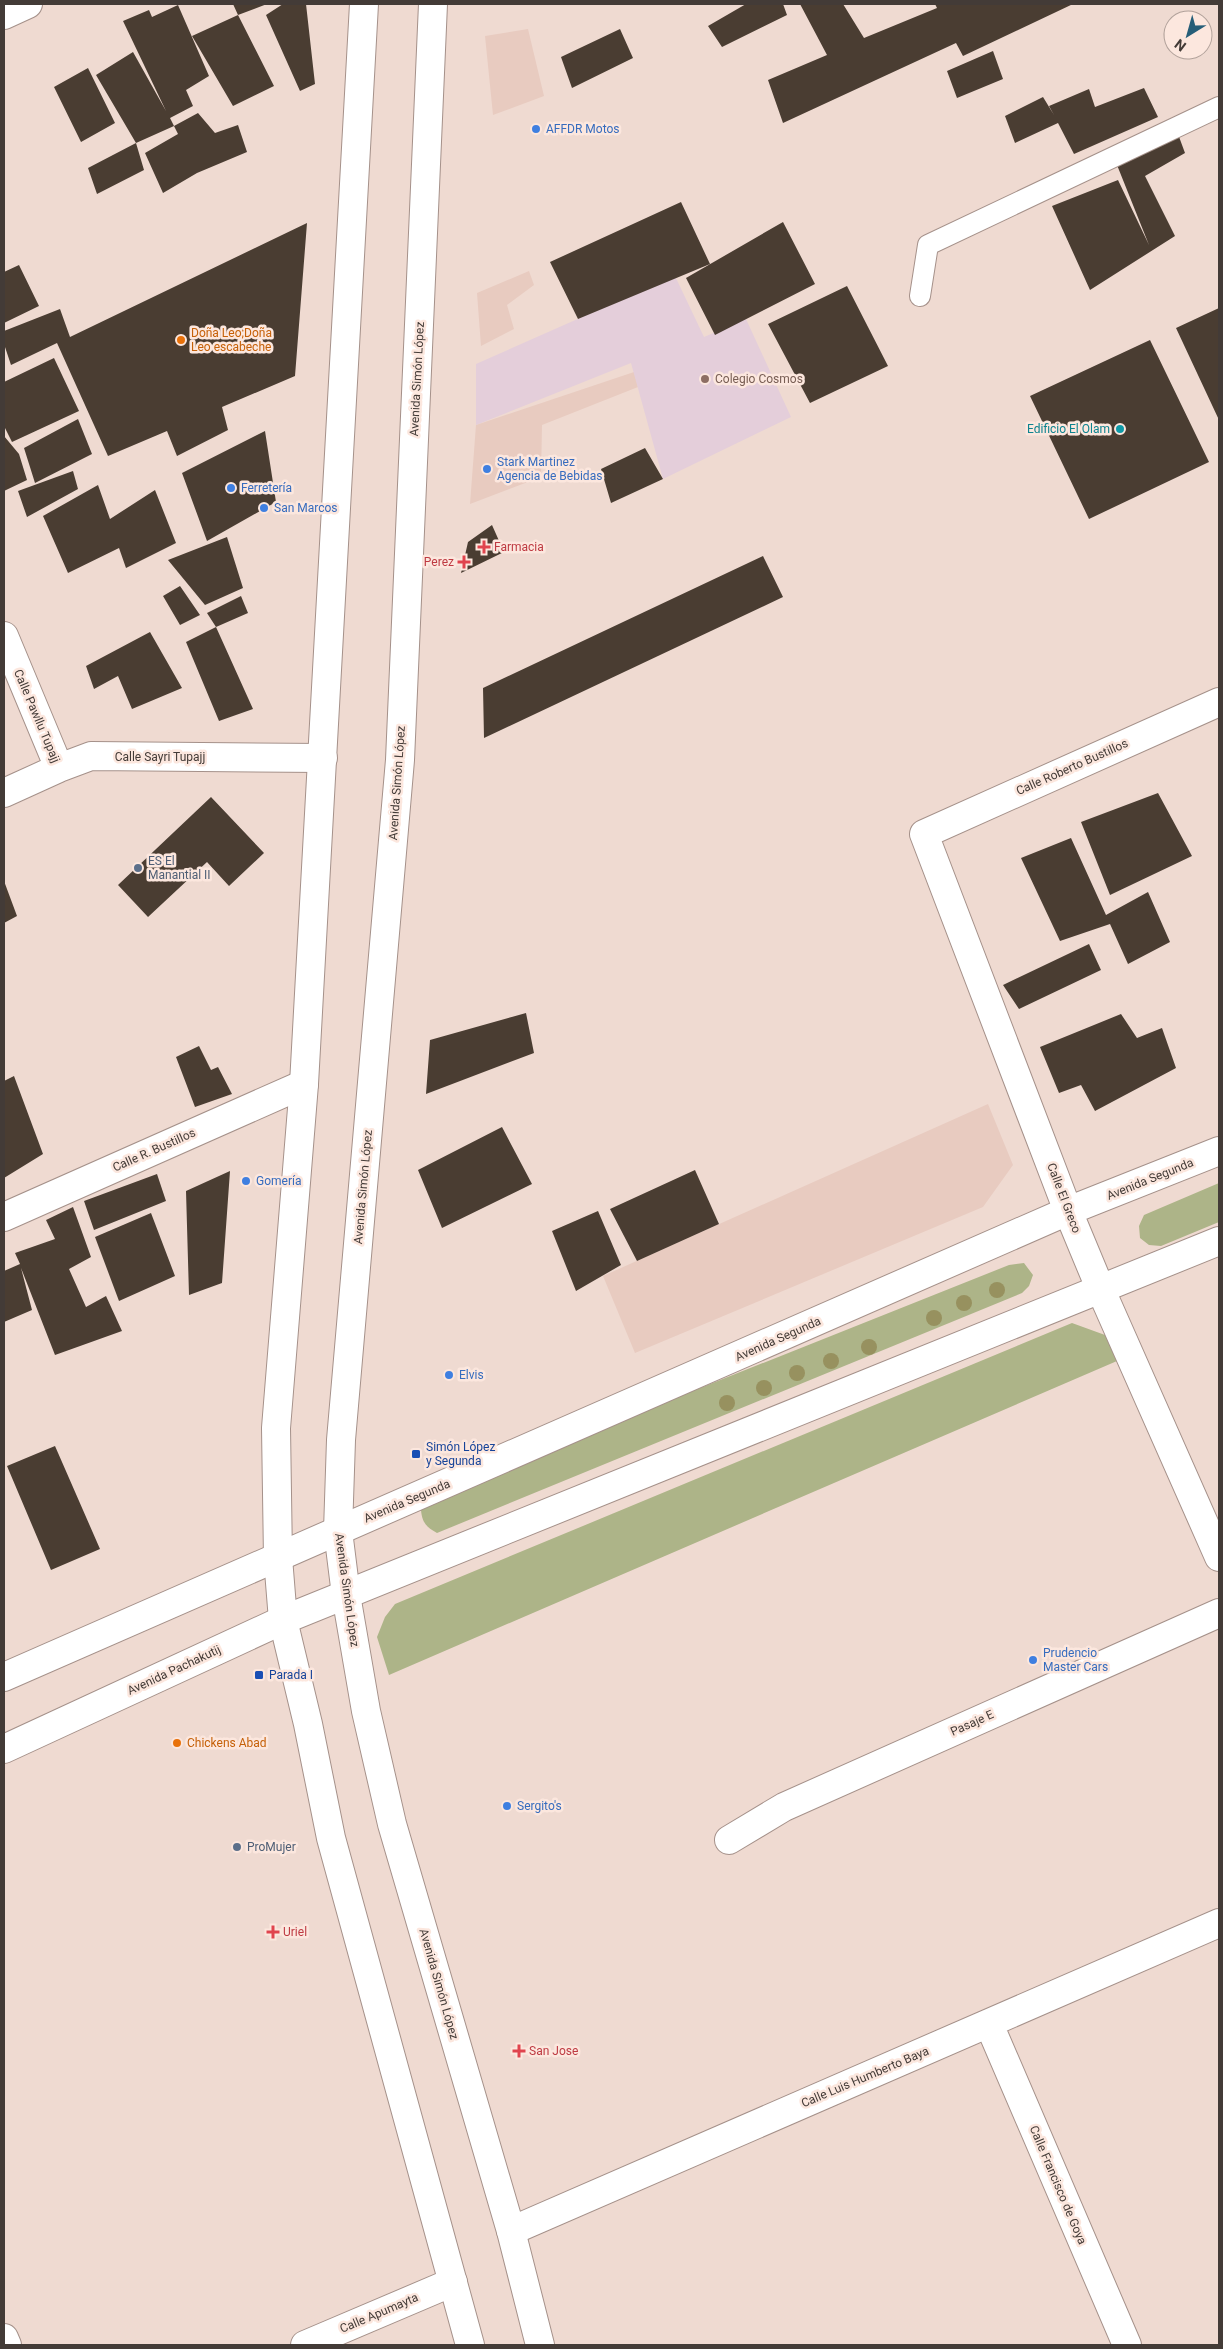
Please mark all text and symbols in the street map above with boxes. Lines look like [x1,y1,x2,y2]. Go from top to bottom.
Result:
north arrow [1163,10,1213,60]
text: N [1171,36,1189,55]
place label: AFFDR Motos [546,122,620,136]
marker: AFFDR Motos [530,123,542,135]
street label: Avenida Simón López [407,321,427,437]
place label: Doña Leo;Doña Leo escabeche [191,326,272,354]
marker: Doña Leo;Doña Leo escabeche [175,334,187,346]
place label: Colegio Cosmos [715,372,803,386]
marker: Colegio Cosmos [699,373,711,385]
place label: Edificio El Olam [1027,422,1110,436]
marker: Edificio El Olam [1114,423,1126,435]
place label: Stark Martinez Agencia de Bebidas [497,455,602,483]
marker: Stark Martinez Agencia de Bebidas [481,463,493,475]
place label: Ferretería [241,481,292,495]
marker: Ferretería [225,482,237,494]
place label: San Marcos [274,501,338,515]
marker: San Marcos [258,502,270,514]
place label: Farmacia [494,540,544,554]
marker: Farmacia [478,541,490,553]
place label: Perez [424,555,454,569]
marker: Perez [458,556,470,568]
street label: Calle Pawllu Tupajj [11,667,63,765]
street label: Avenida Simón López [386,725,408,841]
street label: Calle Roberto Bustillos [1014,736,1130,798]
street label: Calle Sayri Tupajj [115,750,205,764]
place label: ES El Manantial II [148,854,211,882]
marker: ES El Manantial II [132,862,144,874]
street label: Calle R. Bustillos [110,1125,198,1175]
street label: Avenida Simón López [351,1129,375,1245]
street label: Avenida Segunda [1105,1155,1195,1203]
street label: Calle El Greco [1044,1161,1084,1235]
place label: Gomería [256,1174,301,1188]
marker: Gomería [240,1175,252,1187]
street label: Avenida Segunda [733,1314,823,1364]
place label: Elvis [459,1368,484,1382]
marker: Elvis [443,1369,455,1381]
place label: Simón López y Segunda [426,1440,495,1468]
marker: Simón López y Segunda [410,1448,422,1460]
street label: Avenida Segunda [362,1477,452,1525]
street label: Avenida Simón López [332,1532,362,1648]
street label: Avenida Pachakutij [125,1642,223,1698]
place label: Prudencio Master Cars [1043,1646,1108,1674]
marker: Prudencio Master Cars [1027,1654,1039,1666]
place label: Parada I [269,1668,313,1682]
marker: Parada I [253,1669,265,1681]
street label: Pasaje E [948,1707,996,1739]
place label: Chickens Abad [187,1736,267,1750]
marker: Chickens Abad [171,1737,183,1749]
place label: Sergito's [517,1799,562,1813]
marker: Sergito's [501,1800,513,1812]
place label: ProMujer [247,1840,296,1854]
marker: ProMujer [231,1841,243,1853]
place label: Uriel [283,1925,307,1939]
marker: Uriel [267,1926,279,1938]
street label: Avenida Simón López [416,1927,462,2041]
place label: San Jose [529,2044,578,2058]
street label: Calle Luis Humberto Baya [799,2044,931,2110]
marker: San Jose [513,2045,525,2057]
street label: Calle Francisco de Goya [1027,2124,1089,2246]
street label: Calle Apumayta [338,2290,420,2336]

